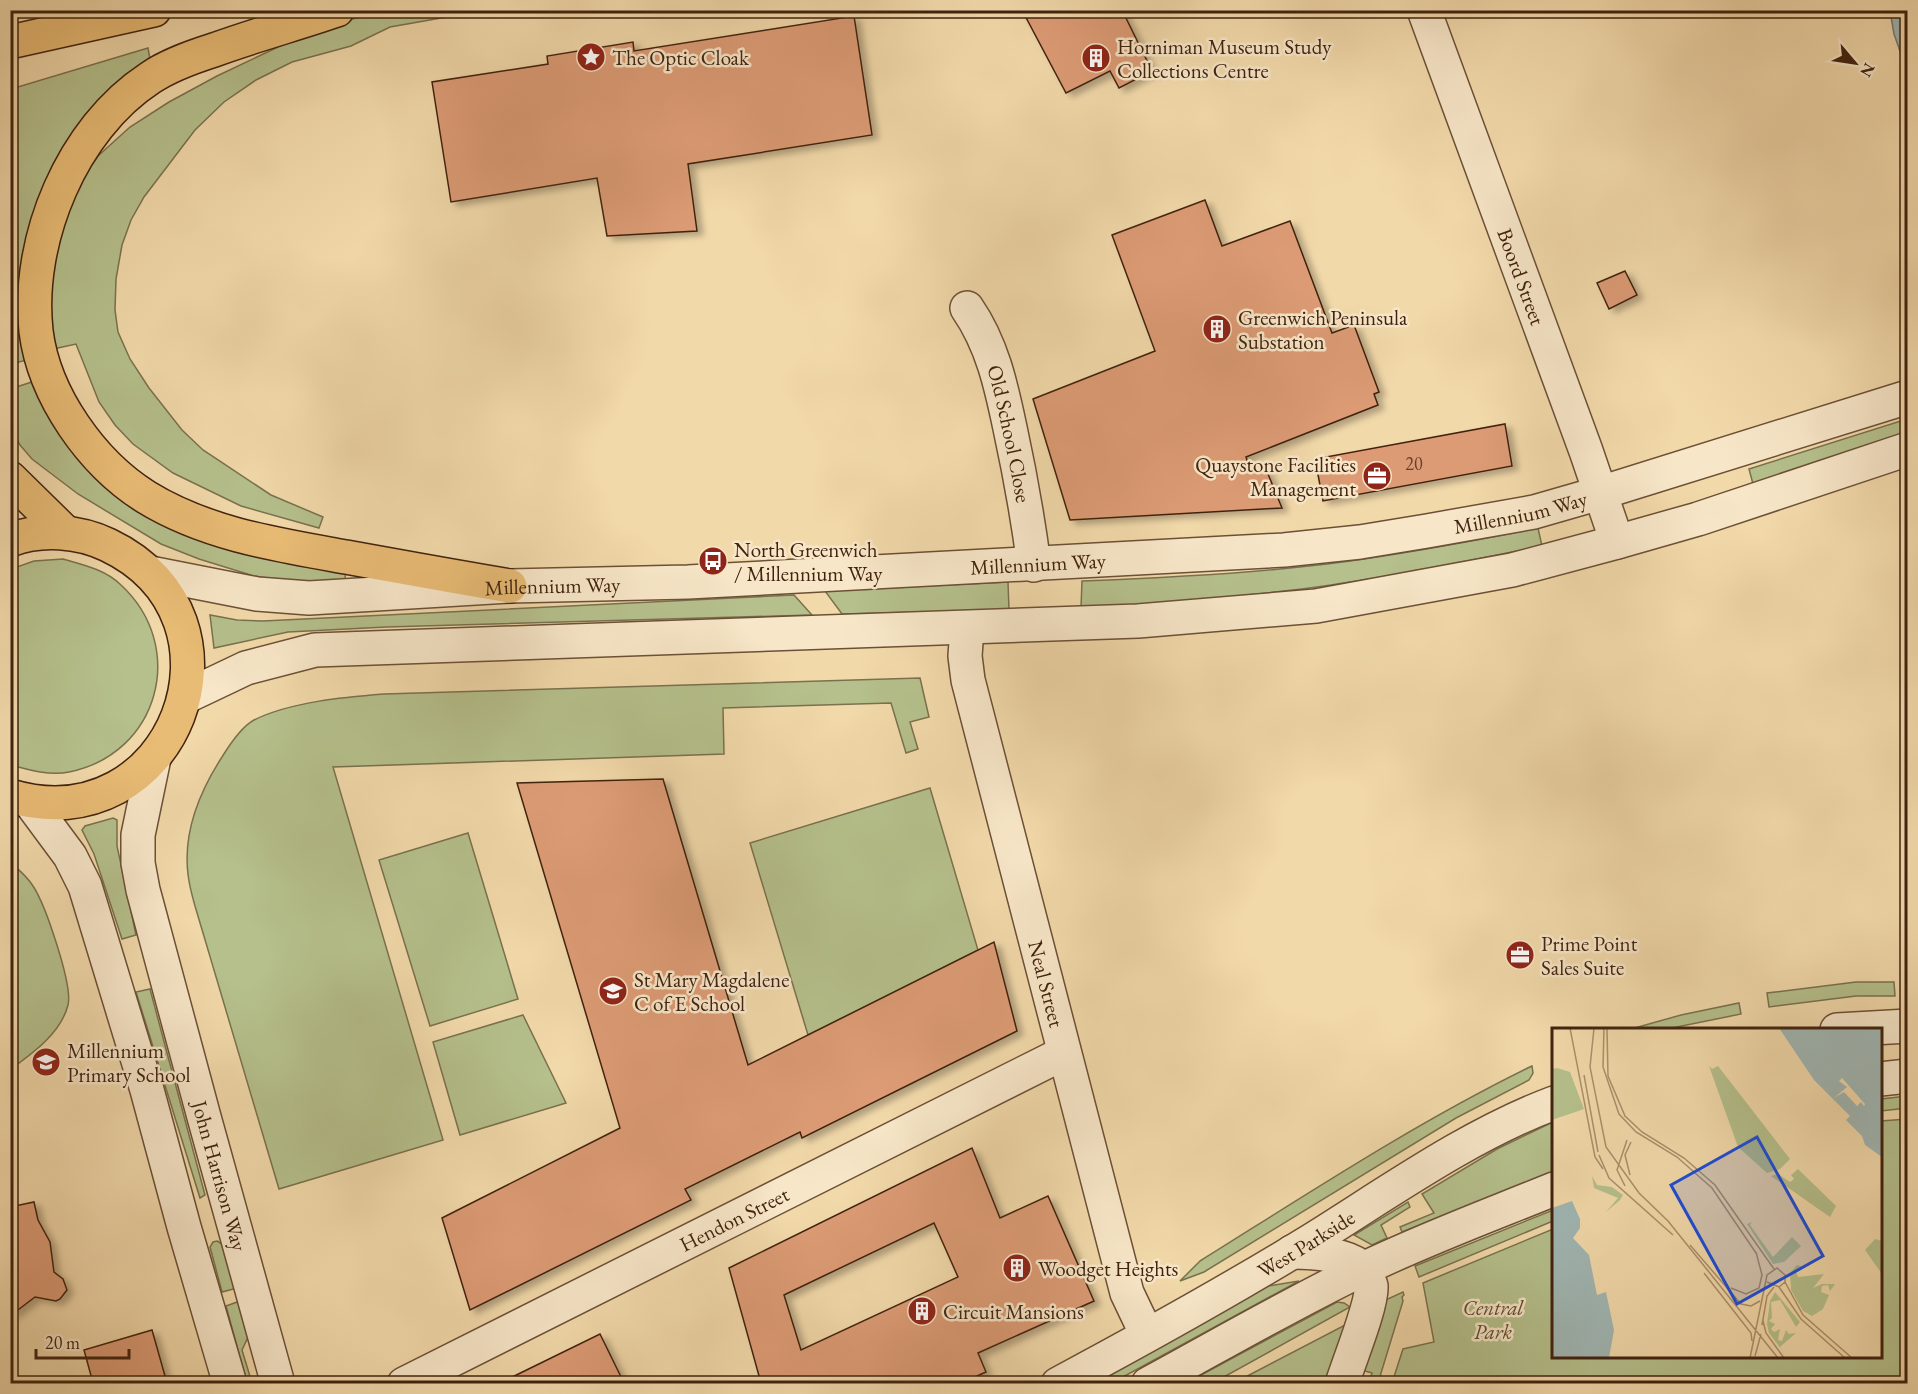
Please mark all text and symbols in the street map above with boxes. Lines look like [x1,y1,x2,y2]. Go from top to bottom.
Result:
place label: Horniman Museum Study Collections Centre [1117,33,1332,84]
north arrow [1825,33,1885,93]
place icon: The Optic Cloak [575,41,607,73]
building icon: Horniman Museum Study Collections Centre [1080,42,1112,74]
place label: The Optic Cloak [612,44,750,71]
text: N [1855,59,1880,81]
street label: Boord Street [1492,224,1552,329]
place label: Greenwich Peninsula Substation [1238,304,1408,355]
building icon: Greenwich Peninsula Substation [1201,313,1233,345]
street label: Old School Close [982,362,1038,505]
place label: Quaystone Facilities Management [1195,451,1356,502]
house number: 20 [1405,452,1423,475]
office icon: Quaystone Facilities Management [1361,460,1393,492]
street label: Millennium Way [1452,484,1591,540]
place label: North Greenwich / Millennium Way [734,536,883,587]
bus stop icon: North Greenwich / Millennium Way [697,545,729,577]
street label: Millennium Way [969,546,1107,580]
street label: Millennium Way [484,570,621,601]
place label: Prime Point Sales Suite [1541,930,1638,981]
street label: Neal Street [1023,937,1071,1030]
office icon: Prime Point Sales Suite [1504,939,1536,971]
place label: St Mary Magdalene C of E School [634,966,789,1017]
school or university icon: St Mary Magdalene C of E School [597,975,629,1007]
inset map [1552,1028,1882,1358]
place label: Millennium Primary School [67,1037,191,1088]
school or university icon: Millennium Primary School [30,1046,62,1078]
street label: John Harrison Way [186,1095,254,1255]
street label: Hendon Street [675,1180,793,1257]
street label: West Parkside [1252,1203,1359,1283]
building icon: Woodget Heights [1001,1252,1033,1284]
place label: Woodget Heights [1038,1255,1179,1282]
park label: Central Park [1463,1294,1524,1345]
building icon: Circuit Mansions [906,1295,938,1327]
place label: Circuit Mansions [943,1298,1084,1325]
scale bar [36,1322,129,1360]
text: 20 m [45,1331,80,1354]

